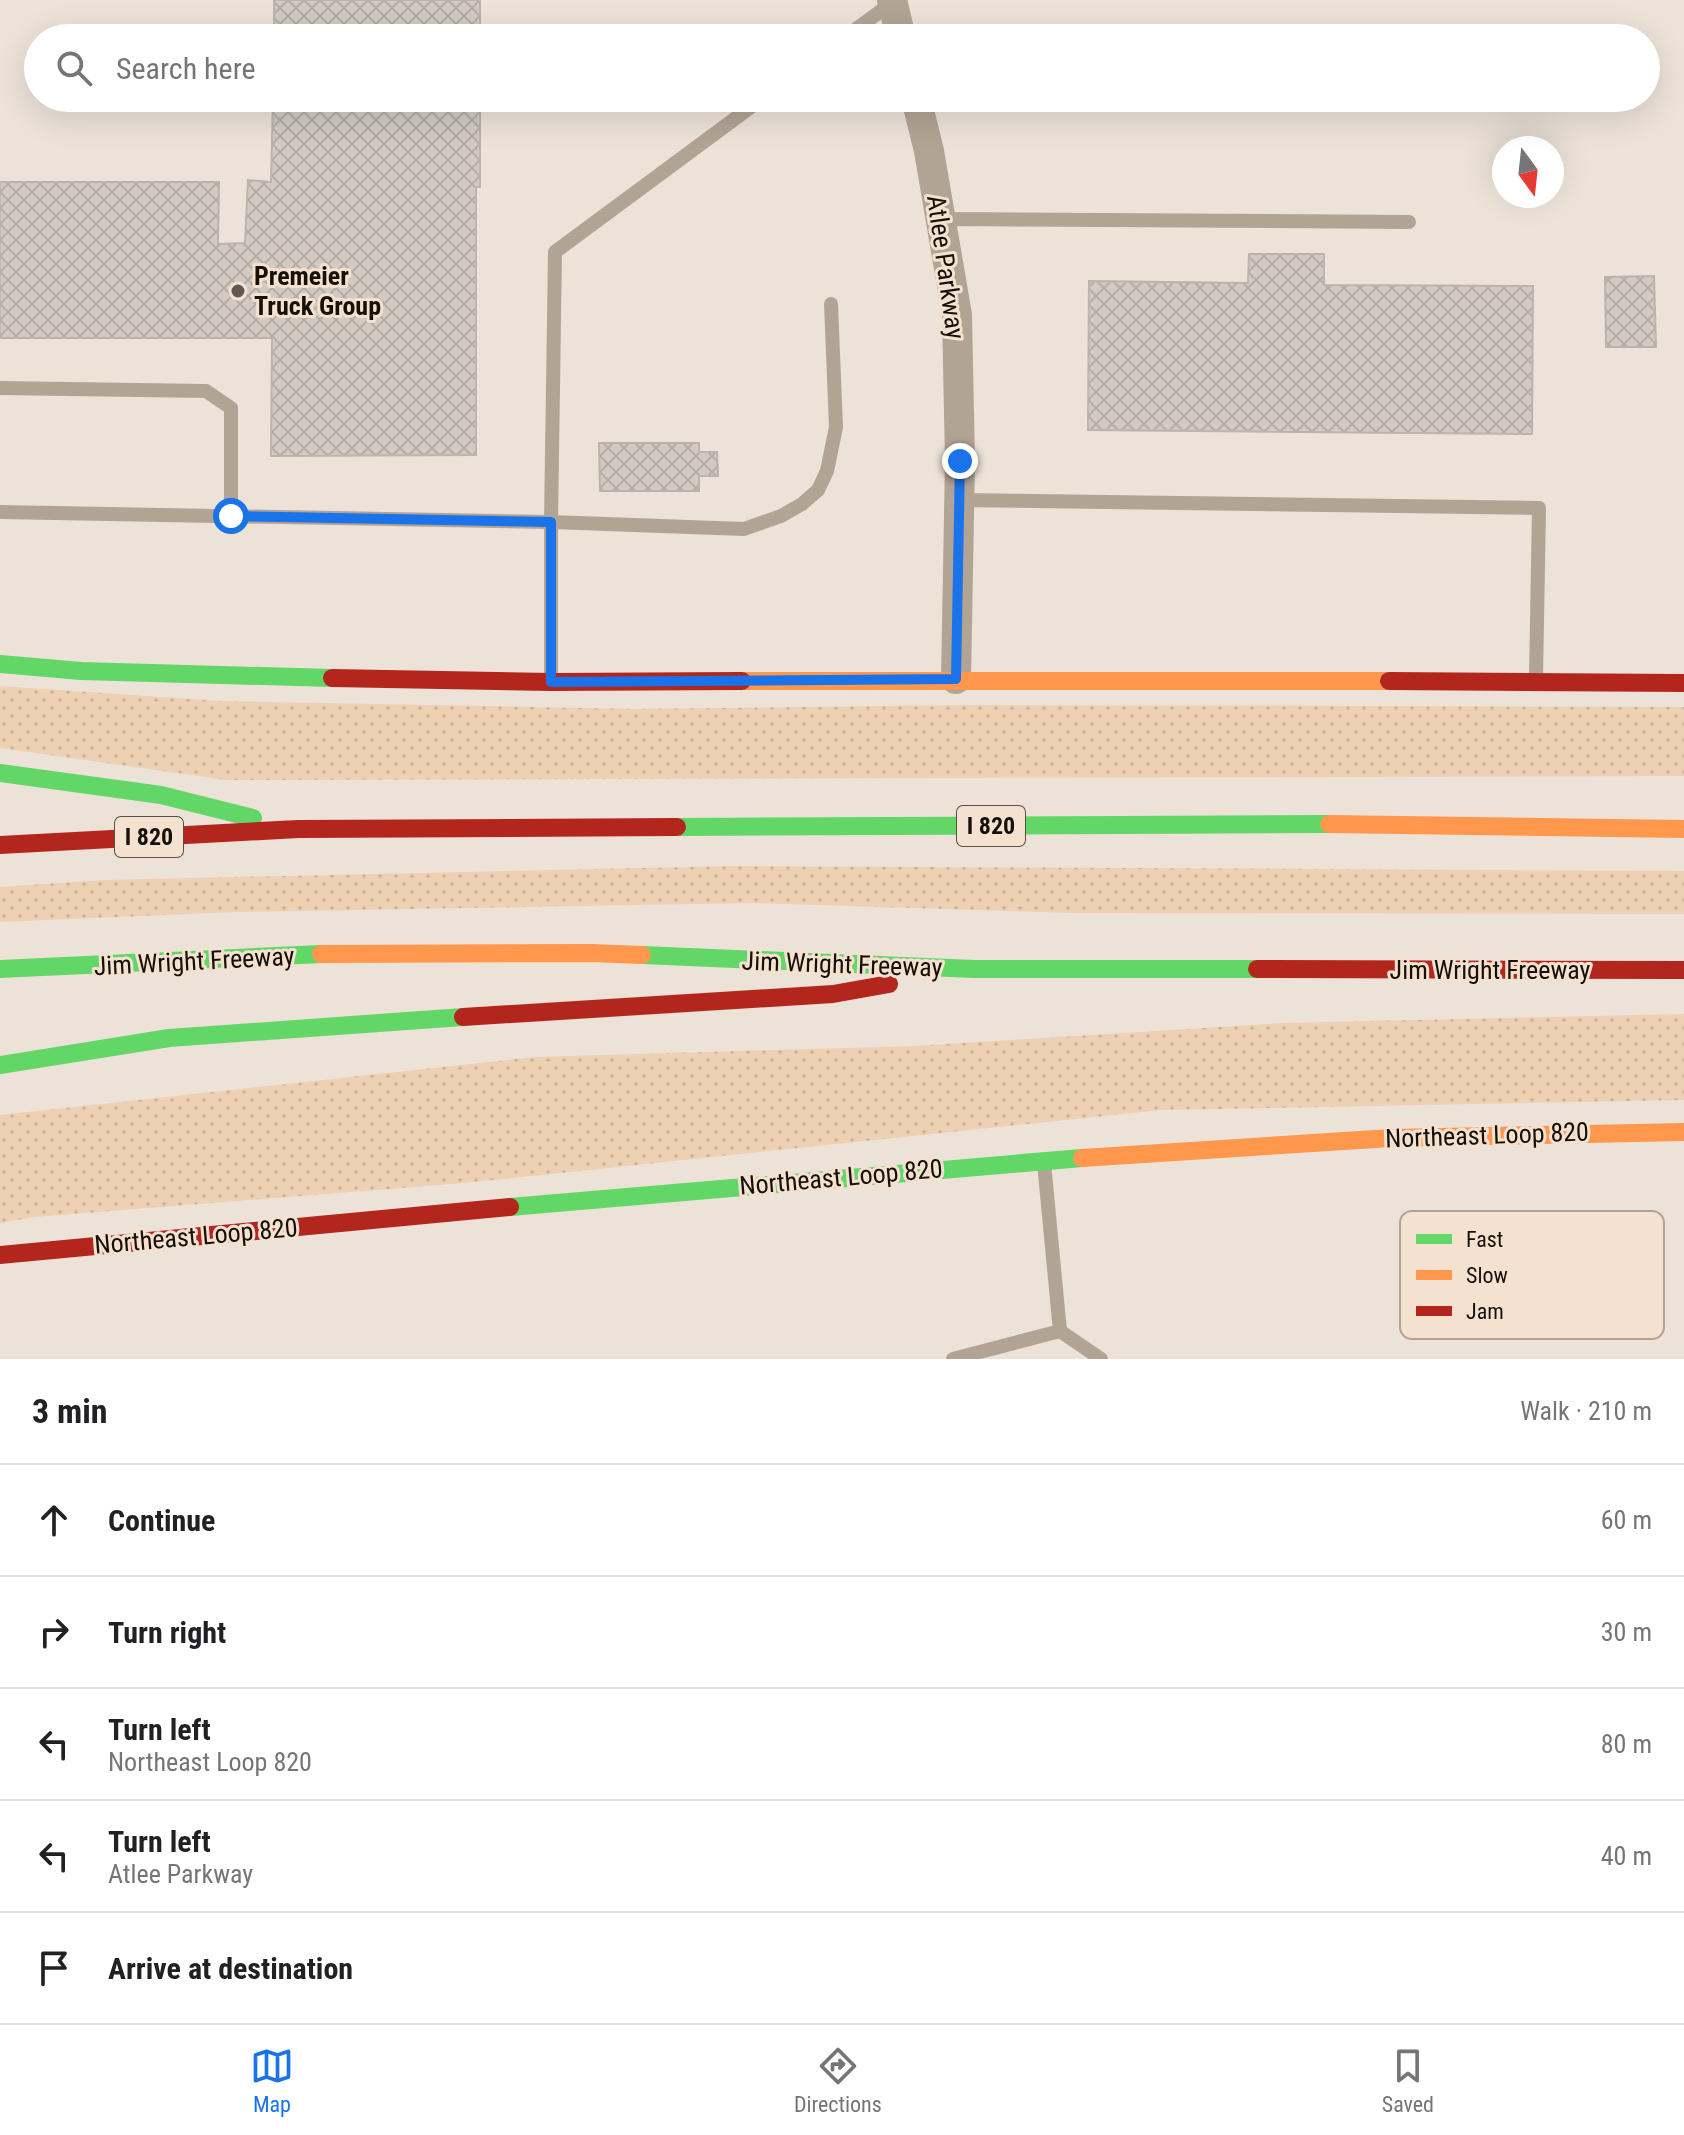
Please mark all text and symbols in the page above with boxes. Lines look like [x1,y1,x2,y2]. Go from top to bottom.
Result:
search box [24,24,1660,112]
icon: search [52,46,96,90]
text: Search here [116,51,256,86]
north arrow [1492,136,1564,208]
street label: Atlee Parkway [921,193,971,341]
place label: Premeier Truck Group [254,261,381,321]
marker: Premeier Truck Group [229,282,247,300]
route end [942,443,978,479]
route start [213,498,249,534]
road number: I 820 [957,806,1025,846]
road number: I 820 [115,817,183,857]
street label: Jim Wright Freeway [93,941,295,981]
street label: Jim Wright Freeway [741,946,943,983]
street label: Jim Wright Freeway [1390,955,1591,985]
street label: Northeast Loop 820 [1385,1116,1589,1154]
street label: Northeast Loop 820 [738,1153,944,1201]
legend [1400,1211,1664,1339]
street label: Northeast Loop 820 [93,1212,299,1260]
text: Fast [1466,1227,1503,1252]
text: Slow [1466,1263,1508,1288]
text: Jam [1466,1299,1504,1324]
text: 3 min [32,1391,108,1431]
text: Walk · 210 m [1520,1396,1652,1426]
icon: ahead [32,1498,76,1542]
text: Continue [108,1503,215,1538]
text: 60 m [1601,1505,1652,1535]
icon: right [32,1610,76,1654]
text: Turn right [108,1615,226,1650]
text: 30 m [1601,1617,1652,1647]
text: Turn left [108,1712,211,1747]
icon: left [32,1722,76,1766]
text: 80 m [1601,1729,1652,1759]
text: Northeast Loop 820 [108,1747,312,1777]
text: Turn left [108,1824,211,1859]
icon: left [32,1834,76,1878]
text: 40 m [1601,1841,1652,1871]
text: Atlee Parkway [108,1859,253,1889]
icon: arrive [32,1946,76,1990]
text: Arrive at destination [108,1951,353,1986]
tab: Map [250,2044,294,2117]
tab: Directions [794,2044,882,2117]
tab: Saved [1382,2044,1434,2117]

